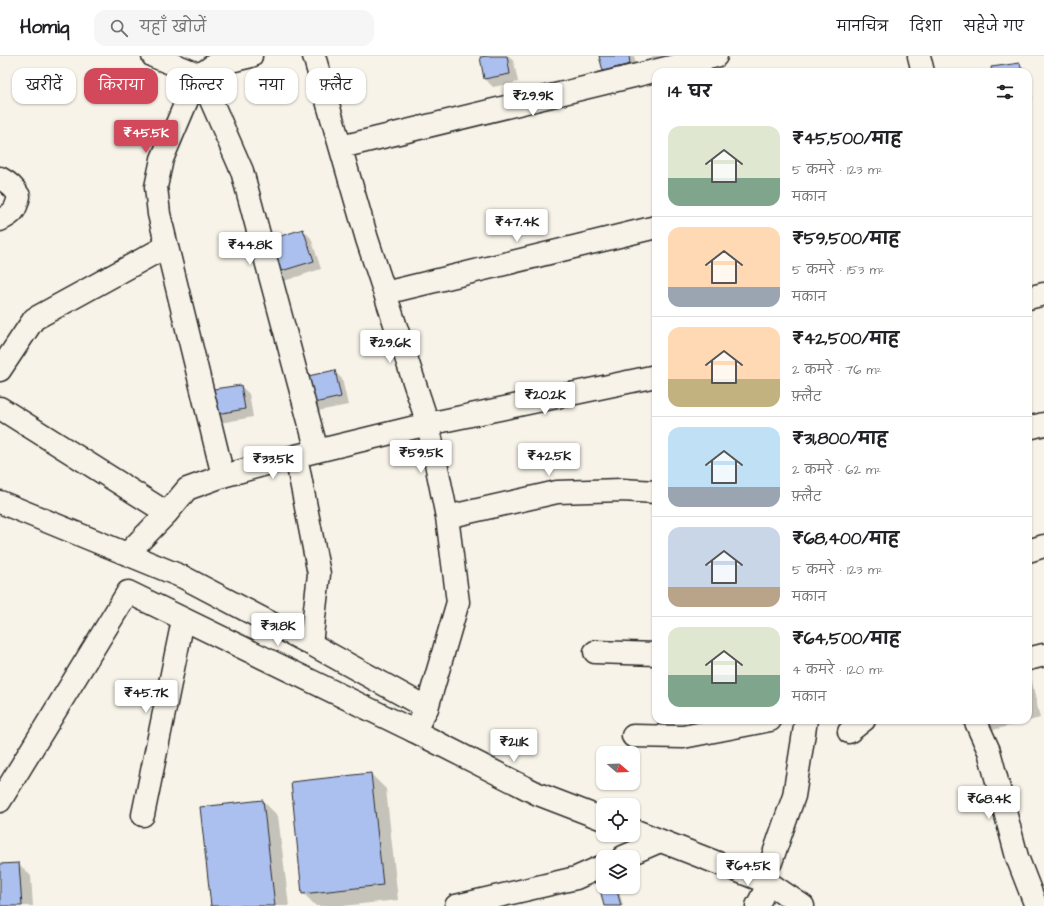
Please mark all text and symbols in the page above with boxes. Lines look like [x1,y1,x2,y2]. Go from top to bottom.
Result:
search box [94,10,374,46]
text: Homiq [20,14,70,41]
icon: search [108,17,130,39]
text: यहाँ खोजें [140,17,206,38]
text: मानचित्र [837,17,888,37]
text: दिशा [910,17,942,37]
text: सहेजे गए [964,17,1024,37]
chip: खरीदें [12,68,76,104]
chip: किराया [84,68,158,104]
chip: फ़िल्टर [166,68,237,104]
chip: नया [245,68,298,104]
chip: फ़्लैट [306,68,366,104]
text: 14 घर [668,80,711,104]
icon: filters [994,81,1016,103]
pin: ₹29.9K [500,83,566,117]
text: ₹29.9K [513,87,553,105]
pin: ₹45.5K [113,120,179,154]
text: ₹45.5K [123,124,169,142]
text: ₹45,500/माह [792,127,901,151]
icon: home [700,142,748,190]
text: 5 कमरे · 123 m² [792,161,883,179]
text: मकान [792,188,826,206]
pin: ₹47.4K [484,209,550,243]
text: ₹47.4K [495,213,539,231]
text: ₹59,500/माह [792,227,900,251]
pin: ₹44.8K [217,232,283,266]
text: ₹44.8K [228,236,272,254]
icon: home [700,243,748,291]
text: 5 कमरे · 153 m² [792,261,885,279]
text: मकान [792,288,826,306]
text: ₹42,500/माह [792,327,899,351]
pin: ₹29.6K [357,330,423,364]
text: ₹29.6K [369,334,411,352]
icon: home [700,343,748,391]
text: 2 कमरे · 76 m² [792,361,882,379]
pin: ₹20.2K [512,382,578,416]
text: ₹20.2K [524,386,566,404]
text: फ़्लैट [792,388,822,406]
text: ₹31,800/माह [792,427,888,451]
pin: ₹59.5K [388,440,454,474]
pin: ₹42.5K [516,443,582,477]
icon: home [700,443,748,491]
text: ₹59.5K [399,444,443,462]
pin: ₹33.5K [240,446,306,480]
text: ₹42.5K [527,447,571,465]
text: ₹33.5K [252,450,294,468]
text: 2 कमरे · 62 m² [792,461,881,479]
text: फ़्लैट [792,488,822,506]
text: ₹68,400/माह [792,527,899,551]
icon: home [700,543,748,591]
text: 5 कमरे · 123 m² [792,561,883,579]
text: मकान [792,588,826,606]
pin: ₹31.8K [245,613,311,647]
text: ₹31.8K [260,617,296,635]
text: ₹64,500/माह [792,627,900,651]
icon: home [700,643,748,691]
text: 4 कमरे · 120 m² [792,661,884,679]
pin: ₹45.7K [113,680,179,714]
text: ₹45.7K [124,684,168,702]
text: मकान [792,688,826,706]
pin: ₹21.1K [481,729,547,763]
text: ₹21.1K [499,733,529,751]
north arrow [596,746,640,790]
map controls [596,746,640,894]
pin: ₹68.4K [956,786,1022,820]
text: ₹68.4K [967,790,1011,808]
button: locate [596,798,640,842]
button: layers [596,850,640,894]
pin: ₹64.5K [715,853,781,887]
text: ₹64.5K [726,857,770,875]

